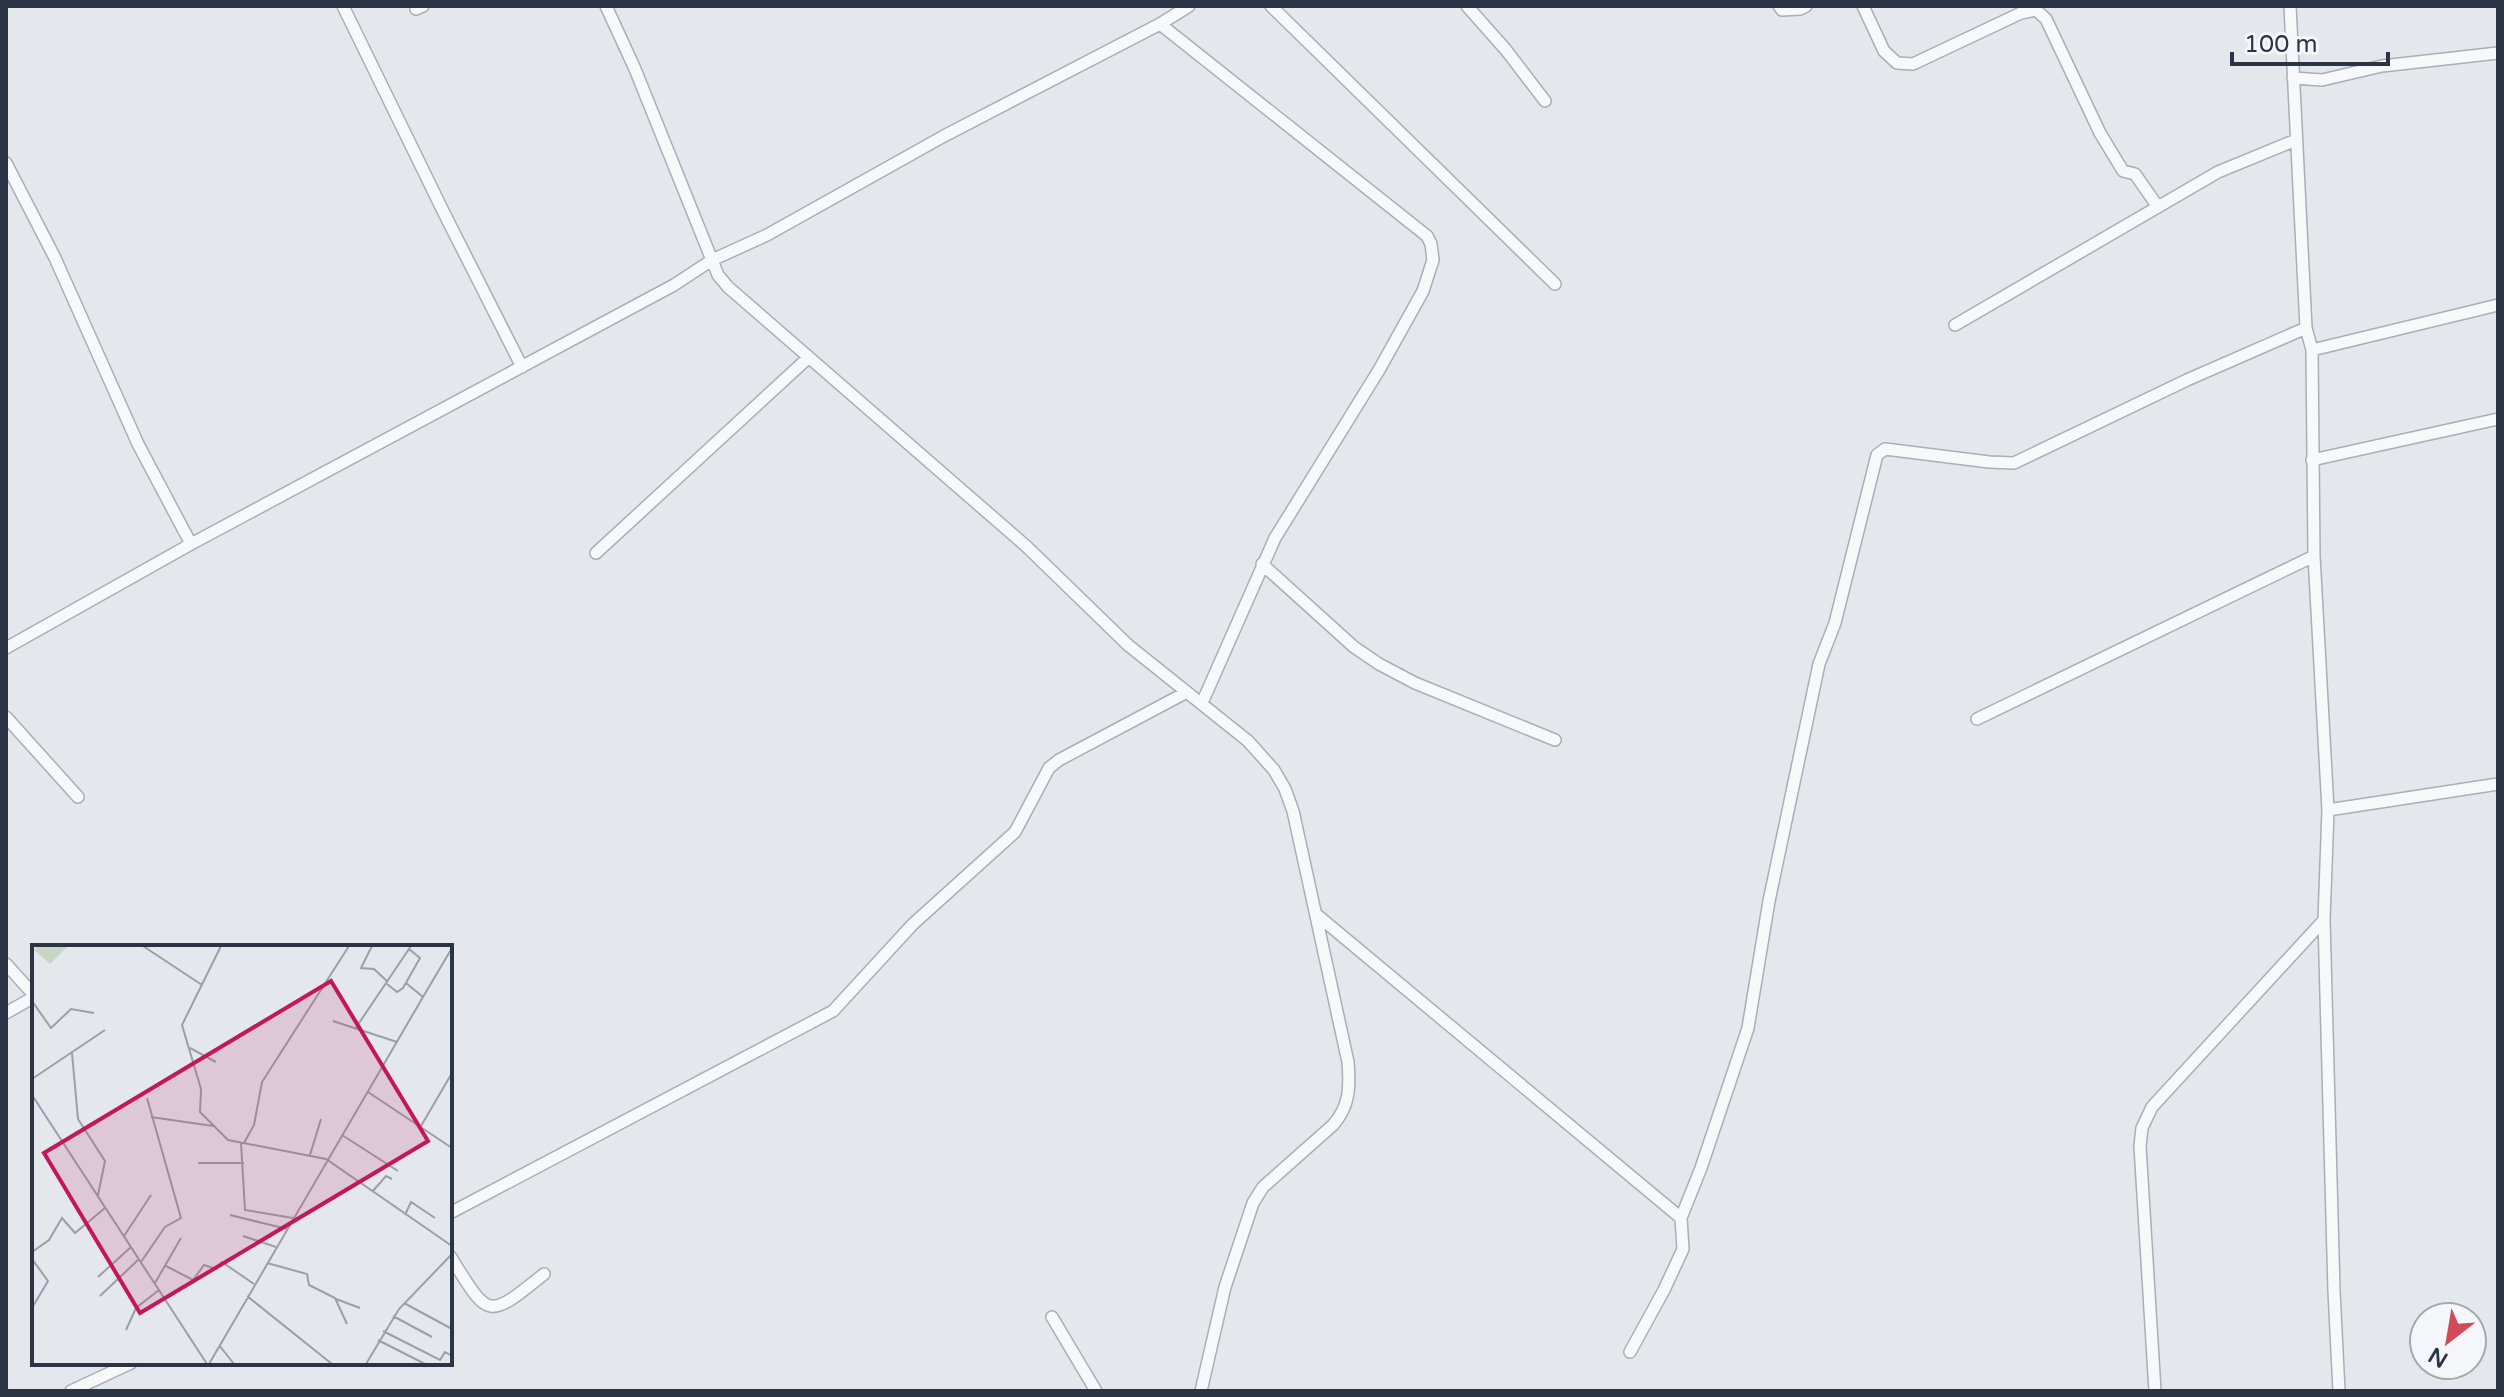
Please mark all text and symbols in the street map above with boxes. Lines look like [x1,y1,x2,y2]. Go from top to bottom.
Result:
scale bar [2232,16,2388,66]
text: 100 m [2244,30,2318,59]
inset map [32,945,452,1365]
north arrow [2408,1301,2488,1381]
text: N [2424,1342,2452,1373]

